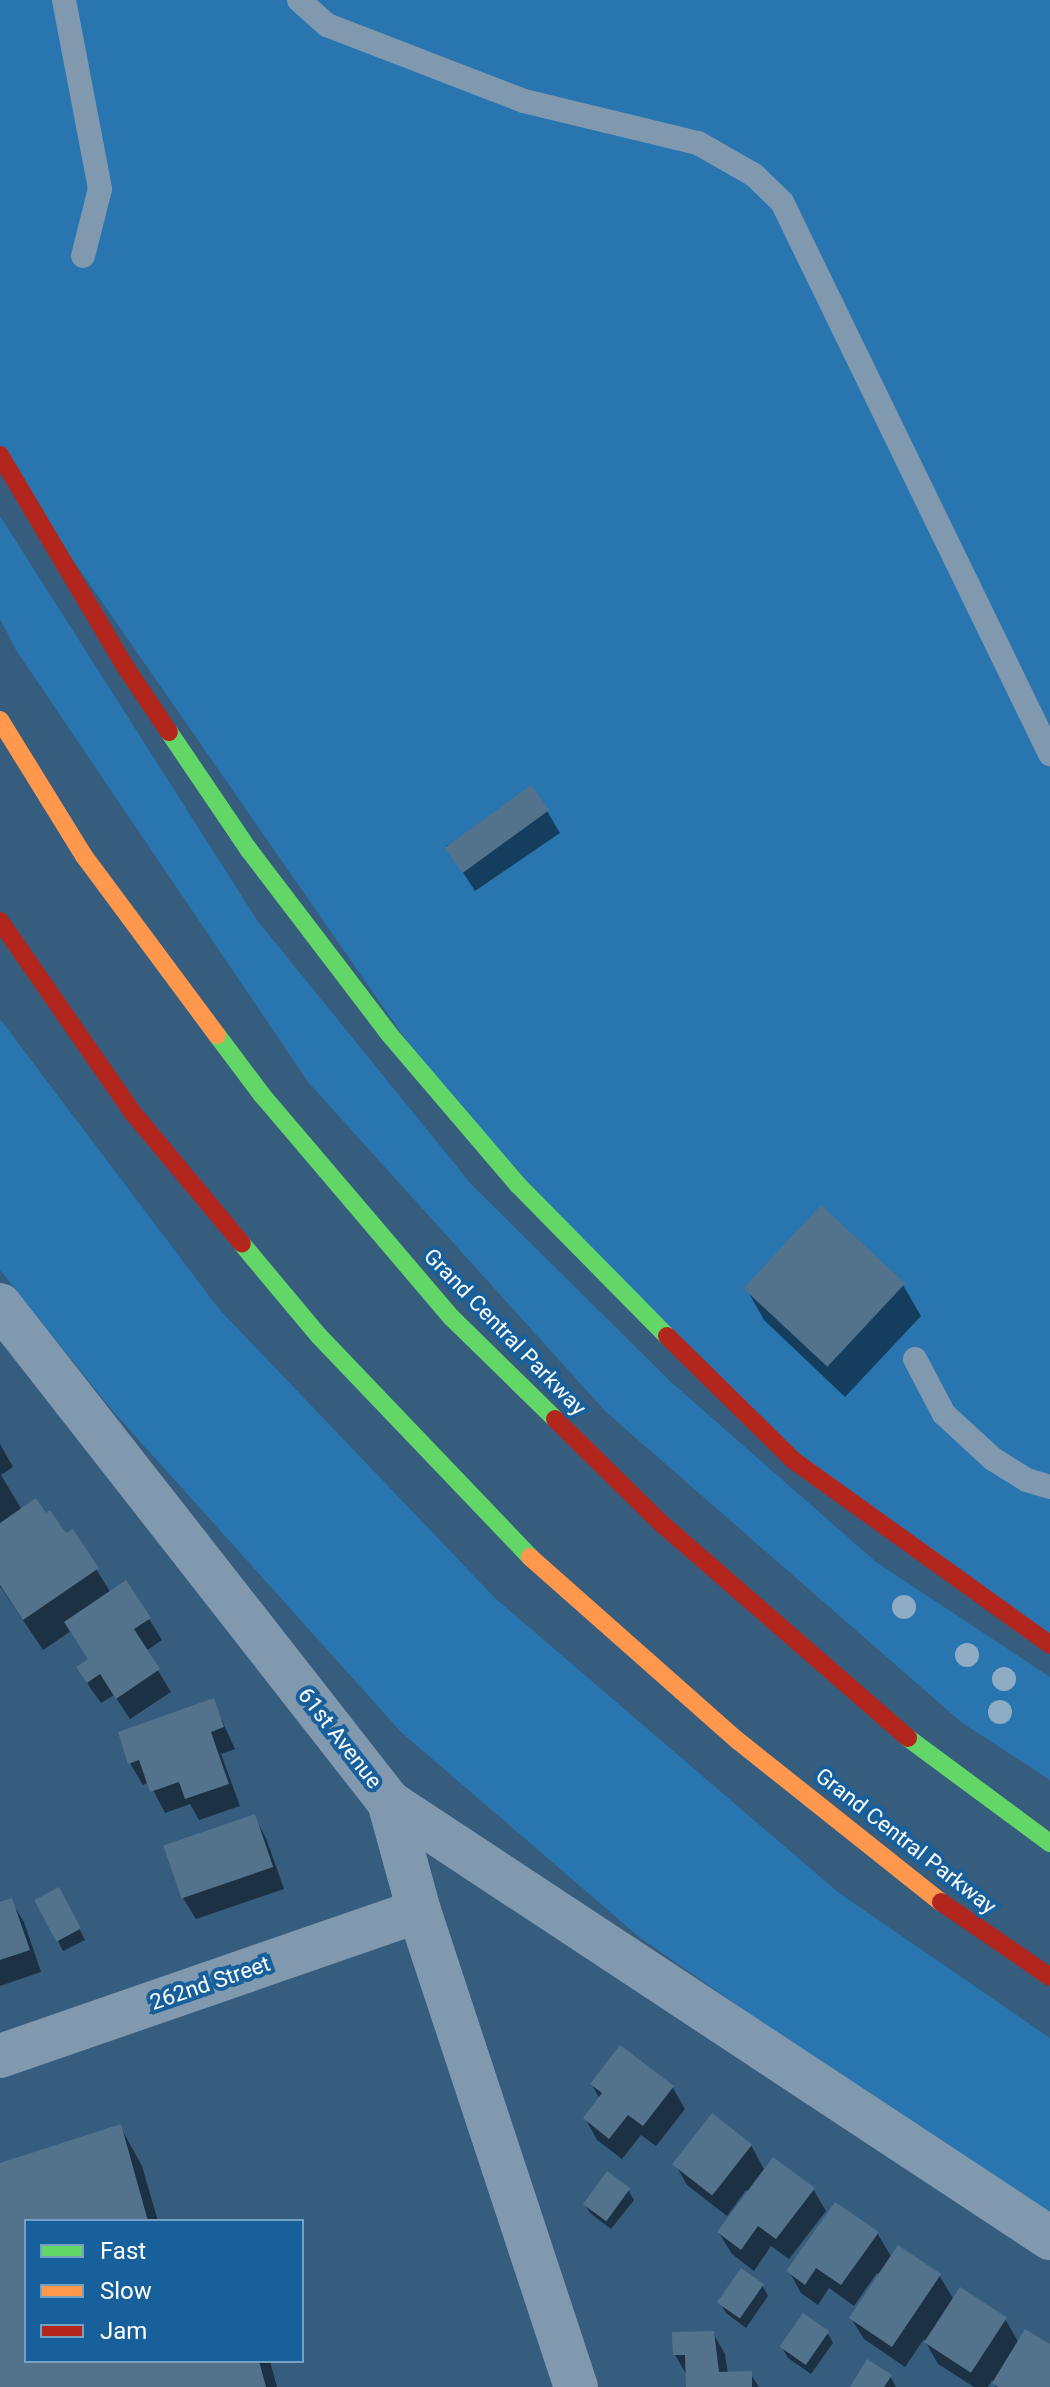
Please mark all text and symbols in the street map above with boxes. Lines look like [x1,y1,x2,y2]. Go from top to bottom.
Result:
street label: Grand Central Parkway [418,1243,592,1421]
street label: 61st Avenue [292,1682,388,1794]
street label: Grand Central Parkway [810,1762,1002,1920]
street label: 262nd Street [147,1950,273,2016]
legend [24,2219,304,2363]
text: Fast [100,2237,146,2265]
text: Slow [100,2277,152,2305]
text: Jam [100,2317,147,2345]

